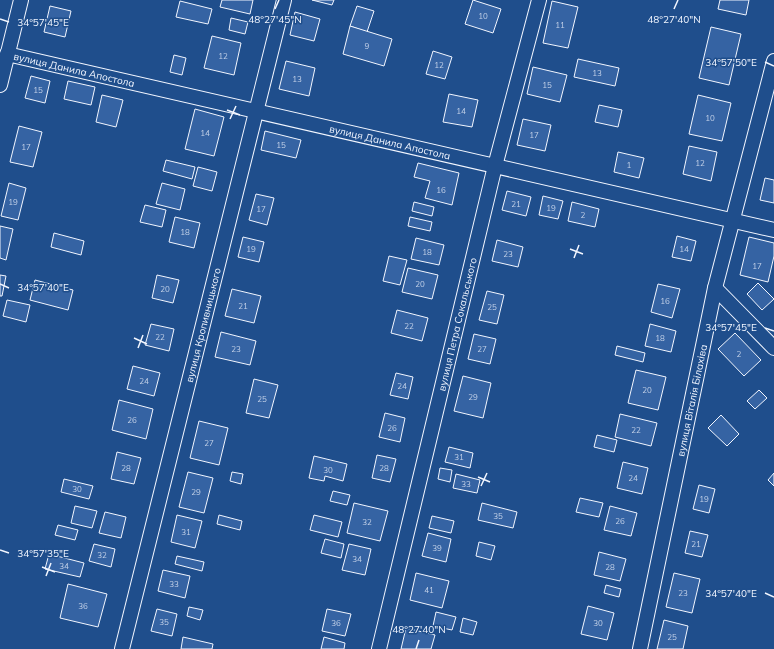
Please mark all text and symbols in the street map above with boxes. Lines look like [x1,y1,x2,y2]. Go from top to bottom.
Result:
house number: 10 [478,11,488,21]
text: 48°27'45"N [248,13,302,26]
text: 48°27'40"N [647,13,701,26]
text: 34°57'45"E [17,16,69,29]
house number: 11 [555,20,565,30]
house number: 9 [365,41,370,51]
street label: вулиця Данила Апостола [12,50,136,90]
house number: 12 [218,51,228,61]
text: 34°57'50"E [705,56,757,69]
house number: 12 [434,60,444,70]
house number: 13 [592,68,602,78]
house number: 13 [292,74,302,84]
house number: 15 [542,80,552,90]
house number: 15 [33,85,43,95]
house number: 14 [456,106,466,116]
house number: 10 [705,113,715,123]
street label: вулиця Данила Апостола [328,122,452,163]
house number: 14 [200,128,210,138]
house number: 17 [529,130,539,140]
house number: 15 [276,140,286,150]
house number: 17 [21,142,31,152]
house number: 12 [695,158,705,168]
house number: 1 [627,160,632,170]
house number: 16 [436,185,446,195]
house number: 19 [8,197,18,207]
house number: 21 [511,199,521,209]
house number: 19 [546,203,556,213]
house number: 17 [256,204,266,214]
house number: 2 [581,210,586,220]
house number: 18 [180,227,190,237]
house number: 19 [246,244,256,254]
house number: 14 [679,244,689,254]
house number: 18 [422,247,432,257]
house number: 23 [503,249,513,259]
street label: вулиця Петра Сокальського [435,256,480,392]
house number: 17 [752,261,762,271]
street label: вулиця Кропивницького [183,266,224,384]
house number: 20 [415,279,425,289]
text: 34°57'40"E [17,281,69,294]
house number: 20 [160,284,170,294]
house number: 16 [660,296,670,306]
house number: 21 [238,301,248,311]
house number: 25 [487,302,497,312]
house number: 22 [404,321,414,331]
text: 34°57'45"E [705,321,757,334]
house number: 22 [155,332,165,342]
house number: 18 [655,333,665,343]
street label: вулиця Віталія Білахіва [674,343,710,458]
house number: 23 [231,344,241,354]
house number: 27 [477,344,487,354]
house number: 2 [737,349,742,359]
house number: 24 [139,376,149,386]
house number: 24 [397,381,407,391]
house number: 20 [642,385,652,395]
house number: 29 [468,392,478,402]
house number: 25 [257,394,267,404]
house number: 26 [127,415,137,425]
house number: 26 [387,423,397,433]
house number: 22 [631,425,641,435]
house number: 27 [204,438,214,448]
house number: 31 [454,452,464,462]
house number: 28 [121,463,131,473]
house number: 28 [379,463,389,473]
house number: 30 [323,465,333,475]
house number: 24 [628,473,638,483]
house number: 33 [461,479,471,489]
house number: 30 [72,484,82,494]
house number: 29 [191,487,201,497]
house number: 19 [699,494,709,504]
house number: 35 [493,511,503,521]
house number: 26 [615,516,625,526]
house number: 32 [362,517,372,527]
house number: 31 [181,527,191,537]
house number: 21 [691,539,701,549]
house number: 39 [432,543,442,553]
text: 34°57'35"E [17,547,69,560]
house number: 32 [97,550,107,560]
house number: 34 [352,554,362,564]
house number: 34 [59,561,69,571]
house number: 28 [605,562,615,572]
house number: 33 [169,579,179,589]
house number: 41 [424,585,434,595]
text: 34°57'40"E [705,587,757,600]
house number: 23 [678,588,688,598]
house number: 36 [78,601,88,611]
house number: 35 [159,617,169,627]
house number: 36 [331,618,341,628]
house number: 30 [593,618,603,628]
text: 48°27'40"N [392,623,446,636]
house number: 25 [667,632,677,642]

